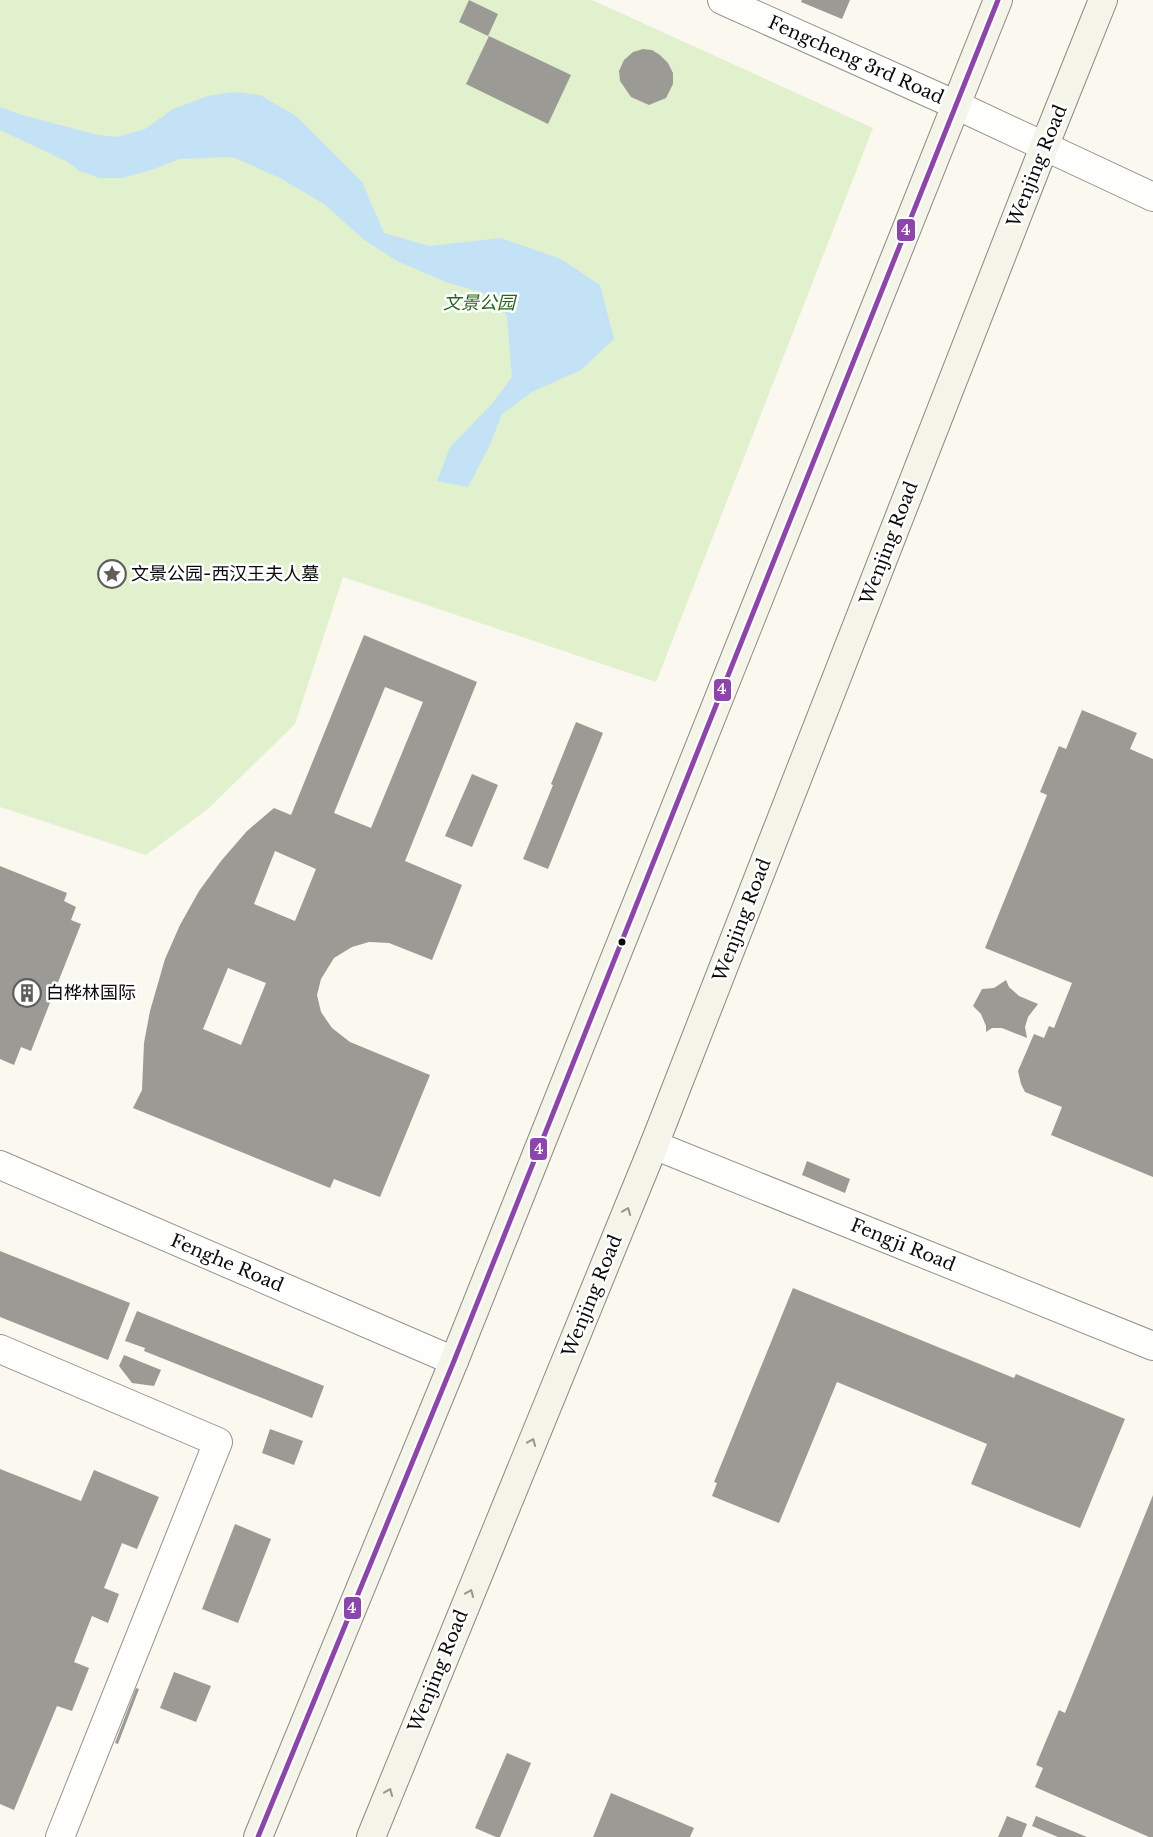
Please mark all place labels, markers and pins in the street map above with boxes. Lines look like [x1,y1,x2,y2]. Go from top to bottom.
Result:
place icon: 文景公园-西汉王夫人墓 [97,559,127,589]
place label: 文景公园-西汉王夫人墓 [131,563,319,585]
unlabelled marker [617,937,627,947]
building icon: 白桦林国际 [12,978,42,1008]
place label: 白桦林国际 [46,982,136,1004]

